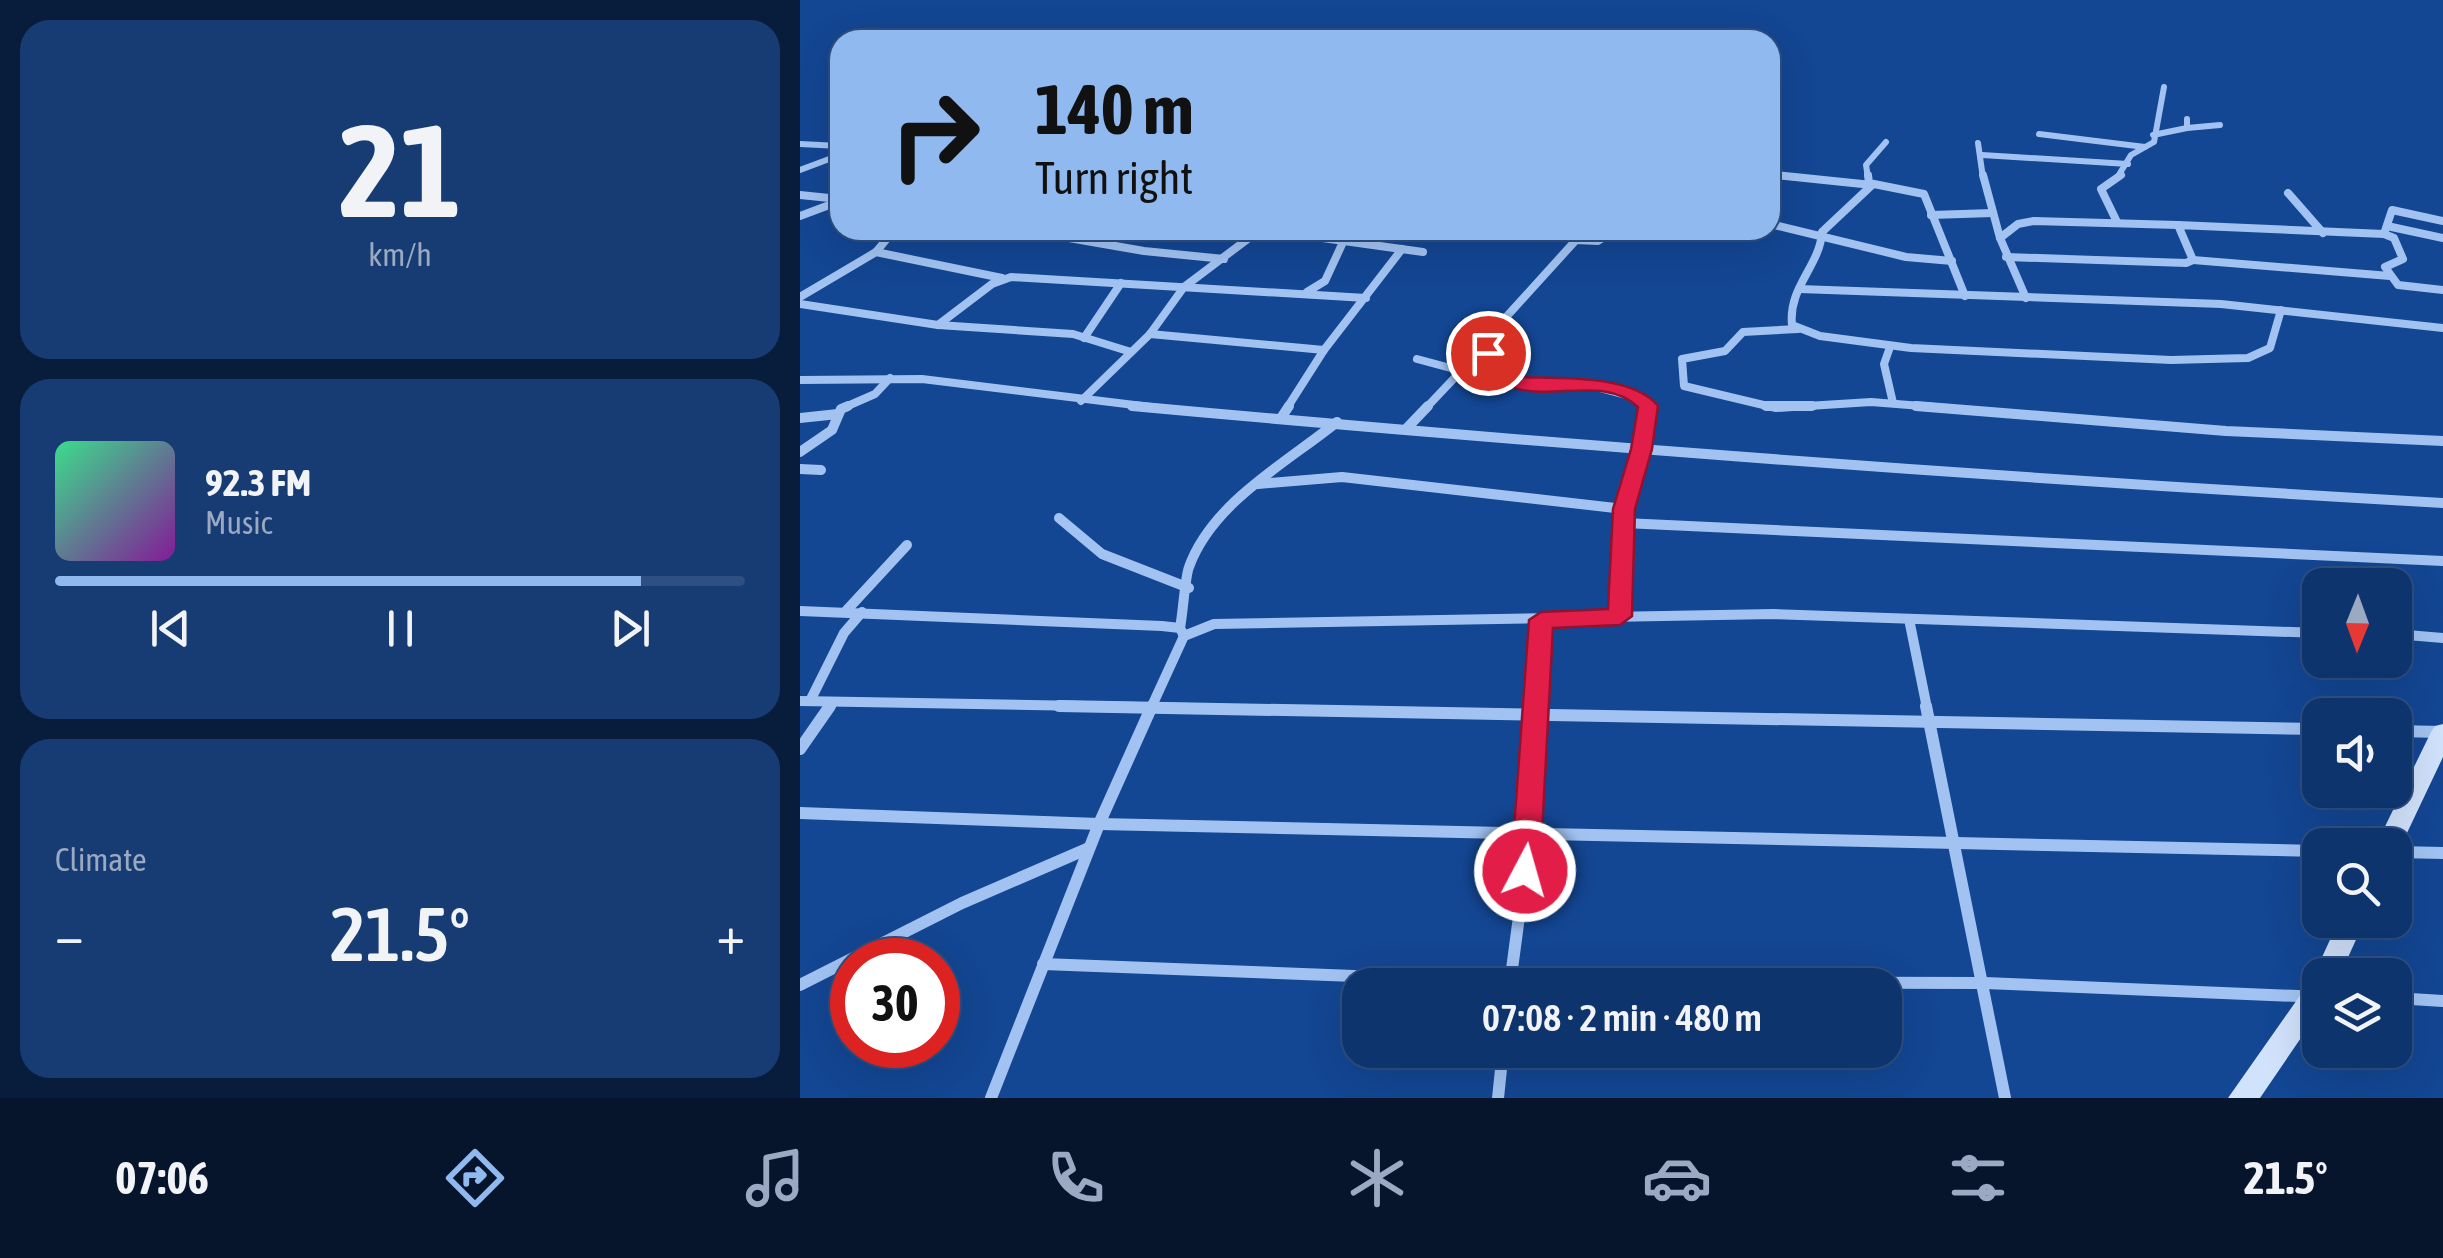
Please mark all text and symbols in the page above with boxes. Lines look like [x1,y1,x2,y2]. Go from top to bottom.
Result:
text: 140 m [1035,69,1194,149]
icon: right [870,70,1000,200]
text: 21 [339,96,461,245]
text: Turn right [1035,152,1193,204]
text: km/h [368,236,432,273]
pin [1446,311,1531,396]
icon: arrive [1461,326,1516,381]
text: 92.3 FM [205,461,311,504]
text: Music [205,504,272,541]
north arrow [2302,568,2412,678]
map controls [2302,568,2412,1068]
icon: previous [143,601,198,656]
icon: pause [373,601,428,656]
icon: next [603,601,658,656]
button: sound [2302,698,2412,808]
position arrow [1473,819,1577,923]
button: search [2302,828,2412,938]
text: Climate [55,841,147,878]
text: 21.5° [330,891,470,977]
text: − [55,903,84,966]
text: + [716,903,745,966]
speed limit sign: 30 [830,938,960,1068]
button: layers [2302,958,2412,1068]
text: 07:08 · 2 min · 480 m [1482,996,1762,1039]
icon: directions [440,1143,510,1213]
icon: music [740,1143,810,1213]
icon: phone [1041,1143,1111,1213]
icon: climate [1342,1143,1412,1213]
icon: car [1642,1143,1712,1213]
icon: filters [1943,1143,2013,1213]
text: 07:06 [115,1152,209,1204]
text: 21.5° [2244,1152,2328,1204]

